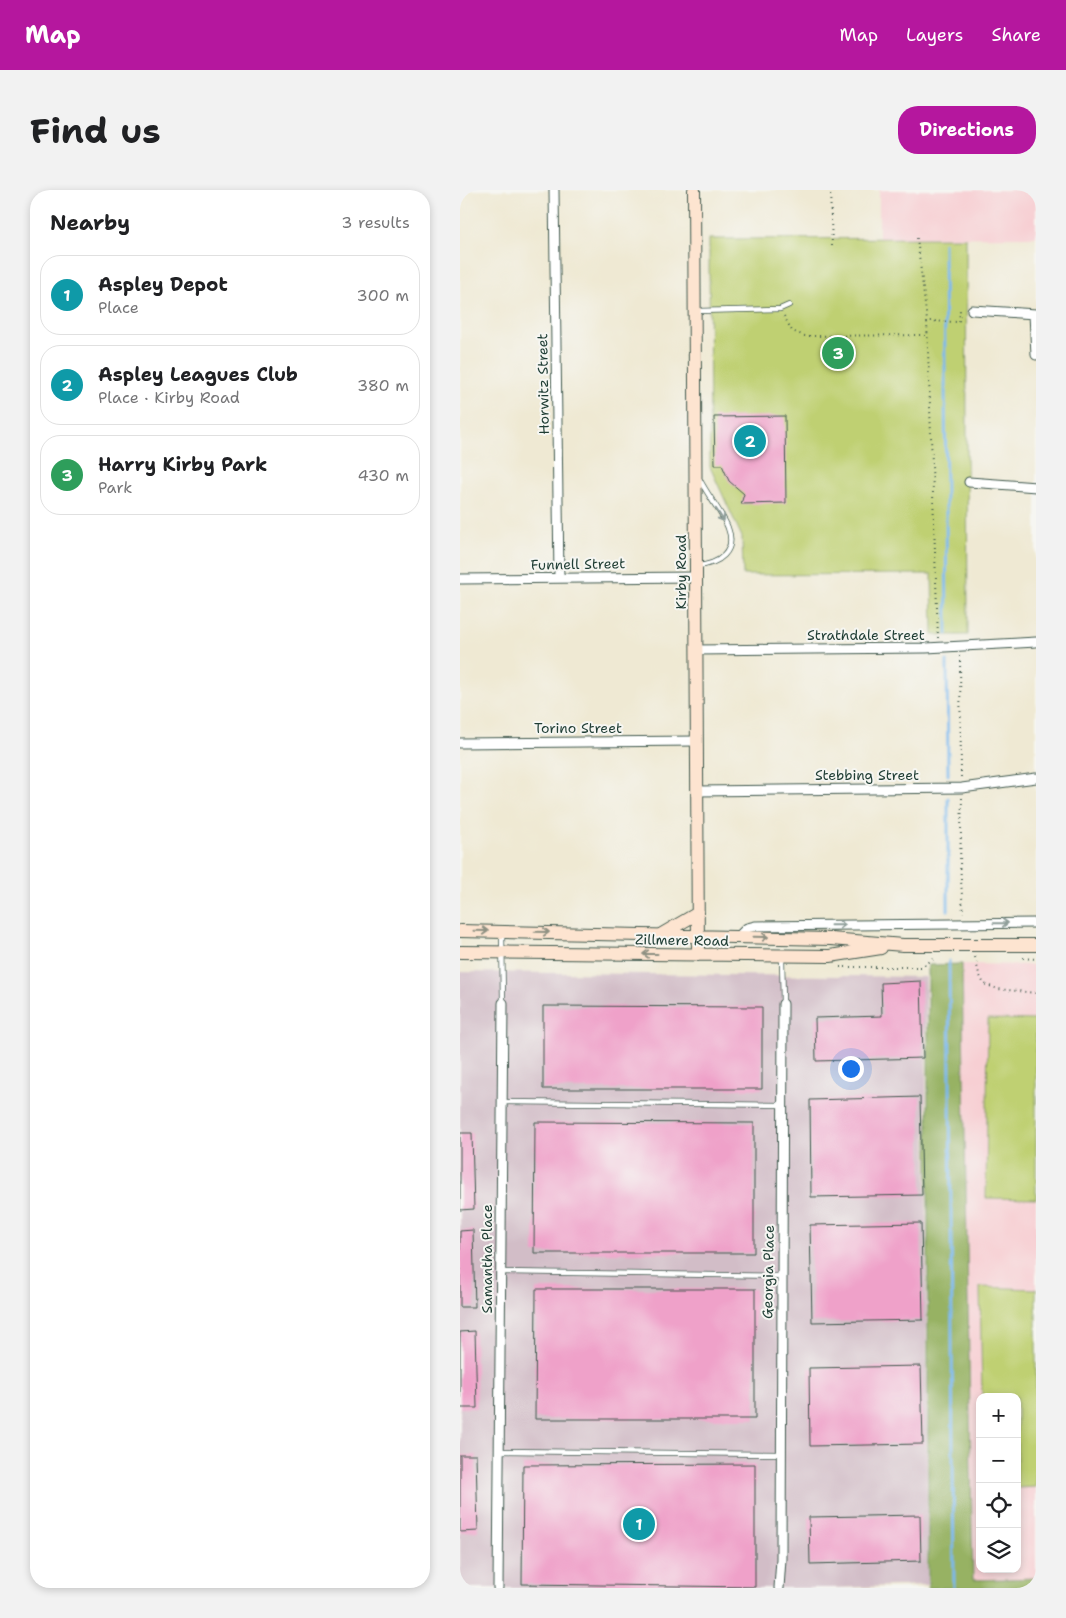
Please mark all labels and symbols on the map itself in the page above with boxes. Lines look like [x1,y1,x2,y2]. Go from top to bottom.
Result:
street label: Horwitz Street [533,333,553,435]
pin: 3 [822,334,854,372]
pin: 2 [734,422,766,460]
one-way arrow [715,507,725,521]
street label: Kirby Road [672,534,690,610]
street label: Funnell Street [531,554,625,574]
street label: Strathdale Street [807,626,925,644]
street label: Torino Street [534,719,622,737]
street label: Stebbing Street [815,766,919,784]
one-way arrow [992,918,1009,928]
one-way arrow [830,920,846,930]
one-way arrow [472,926,489,936]
one-way arrow [534,927,550,936]
street label: Zillmere Road [635,930,729,950]
one-way arrow [753,932,769,942]
one-way arrow [642,949,658,959]
your location [838,1056,864,1082]
street label: Samantha Place [478,1204,496,1314]
street label: Georgia Place [758,1225,778,1319]
pin: 1 [623,1505,655,1543]

